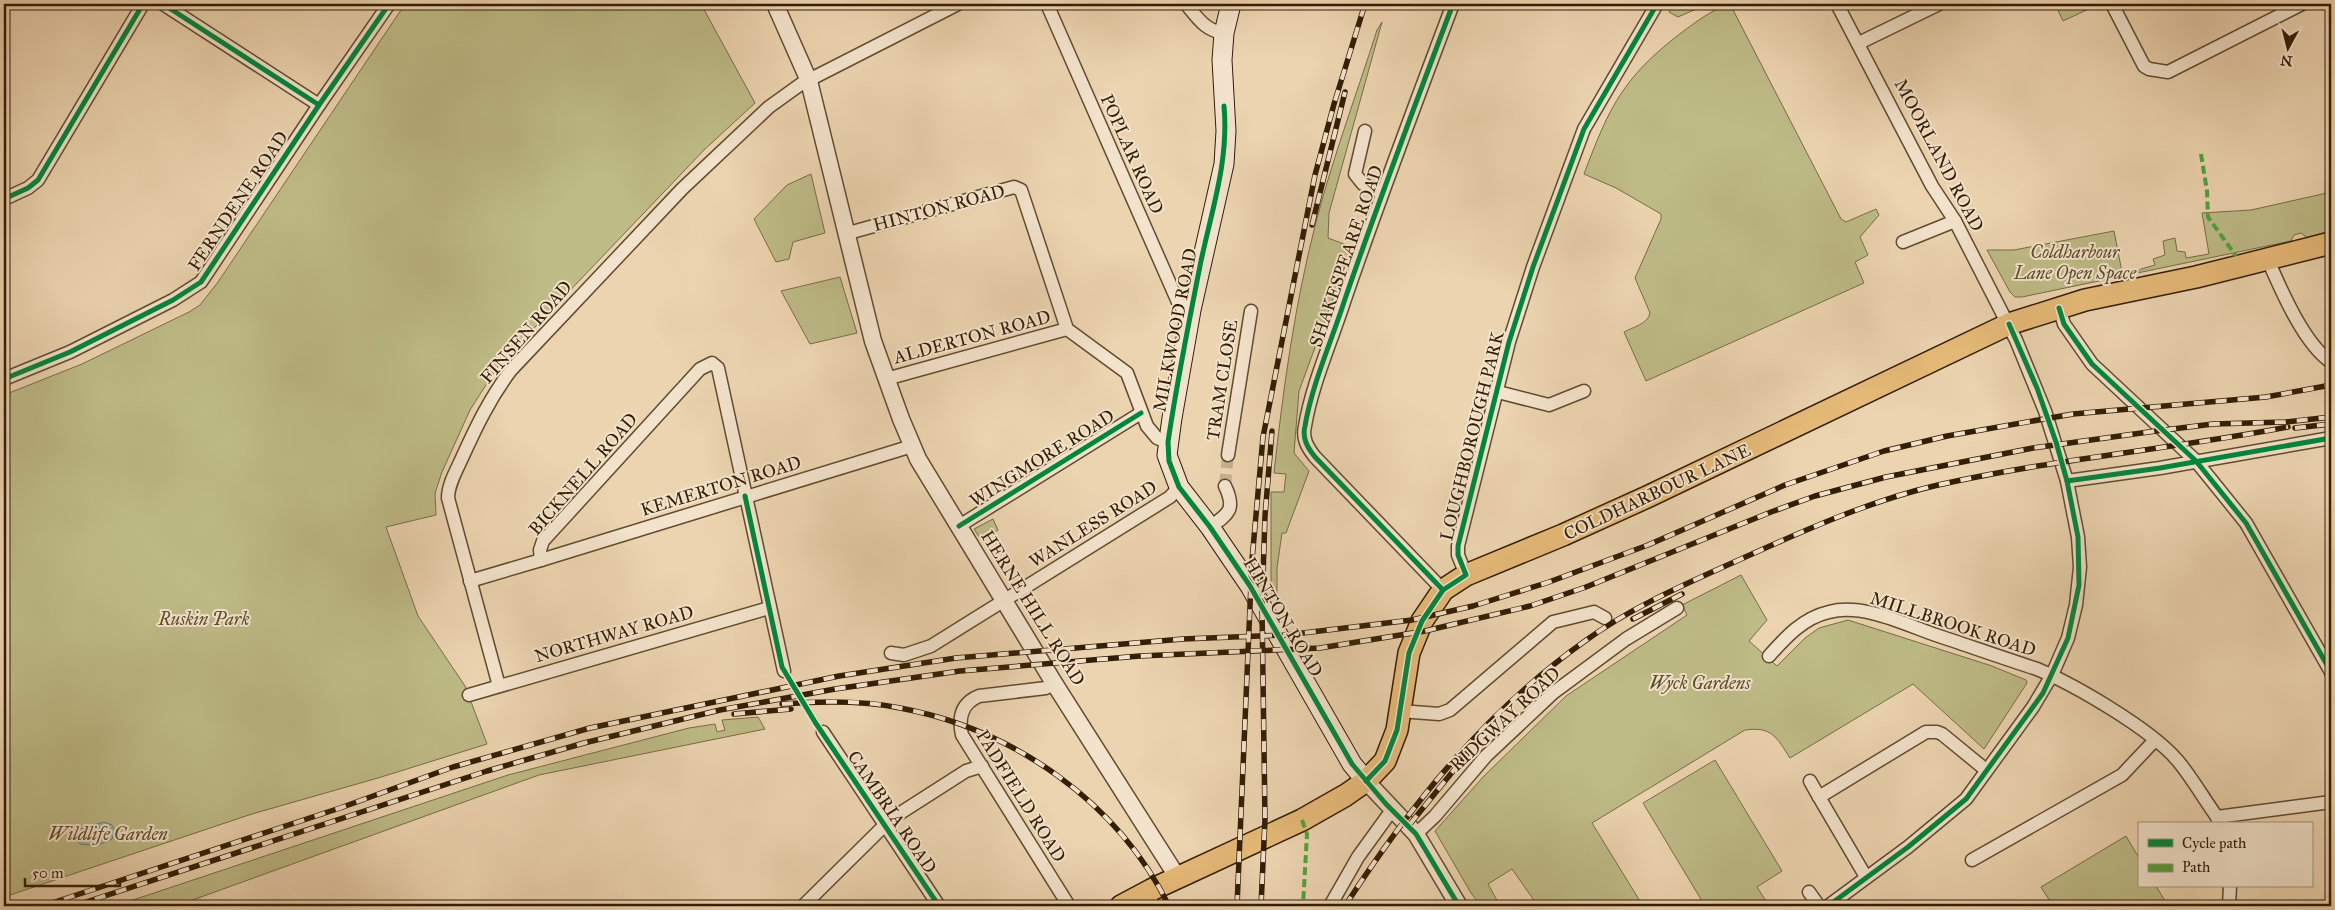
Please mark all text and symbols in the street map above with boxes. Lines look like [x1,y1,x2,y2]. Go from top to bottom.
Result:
north arrow [2262,22,2312,72]
text: N [2279,51,2293,70]
street label: MOORLAND ROAD [1889,75,1989,235]
street label: POPLAR ROAD [1096,91,1168,217]
street label: FERNDENE ROAD [183,127,293,275]
street label: SHAKESPEARE ROAD [1305,162,1387,350]
street label: HINTON ROAD [871,180,1007,236]
park label: Coldharbour Lane Open Space [2013,241,2137,285]
street label: MILKWOOD ROAD [1148,246,1202,414]
street label: FINSEN ROAD [475,276,577,388]
street label: ALDERTON ROAD [890,305,1053,369]
street label: TRAM CLOSE [1202,318,1242,442]
street label: LOUGHBOROUGH PARK [1435,328,1509,543]
street label: WINGMORE ROAD [966,405,1118,511]
street label: BICKNELL ROAD [524,408,642,540]
street label: COLDHARBOUR LANE [1560,439,1754,545]
street label: KEMERTON ROAD [638,451,804,521]
street label: WANLESS ROAD [1025,476,1161,572]
street label: HERNE HILL ROAD [976,526,1090,690]
street label: HINTON ROAD [1239,553,1327,681]
street label: MILLBROOK ROAD [1867,587,2039,661]
street label: NORTHWAY ROAD [532,601,696,667]
park label: Ruskin Park [158,608,249,630]
street label: RIDGWAY ROAD [1445,662,1565,776]
park label: Wyck Gardens [1650,672,1751,694]
street label: PADFIELD ROAD [971,726,1071,866]
street label: CAMBRIA ROAD [843,746,941,878]
legend [2138,822,2312,888]
park label: Wildlife Garden [48,823,168,845]
text: Cycle path [2182,834,2247,852]
scale bar [25,855,120,887]
text: Path [2182,858,2211,876]
text: 50 m [32,864,64,882]

